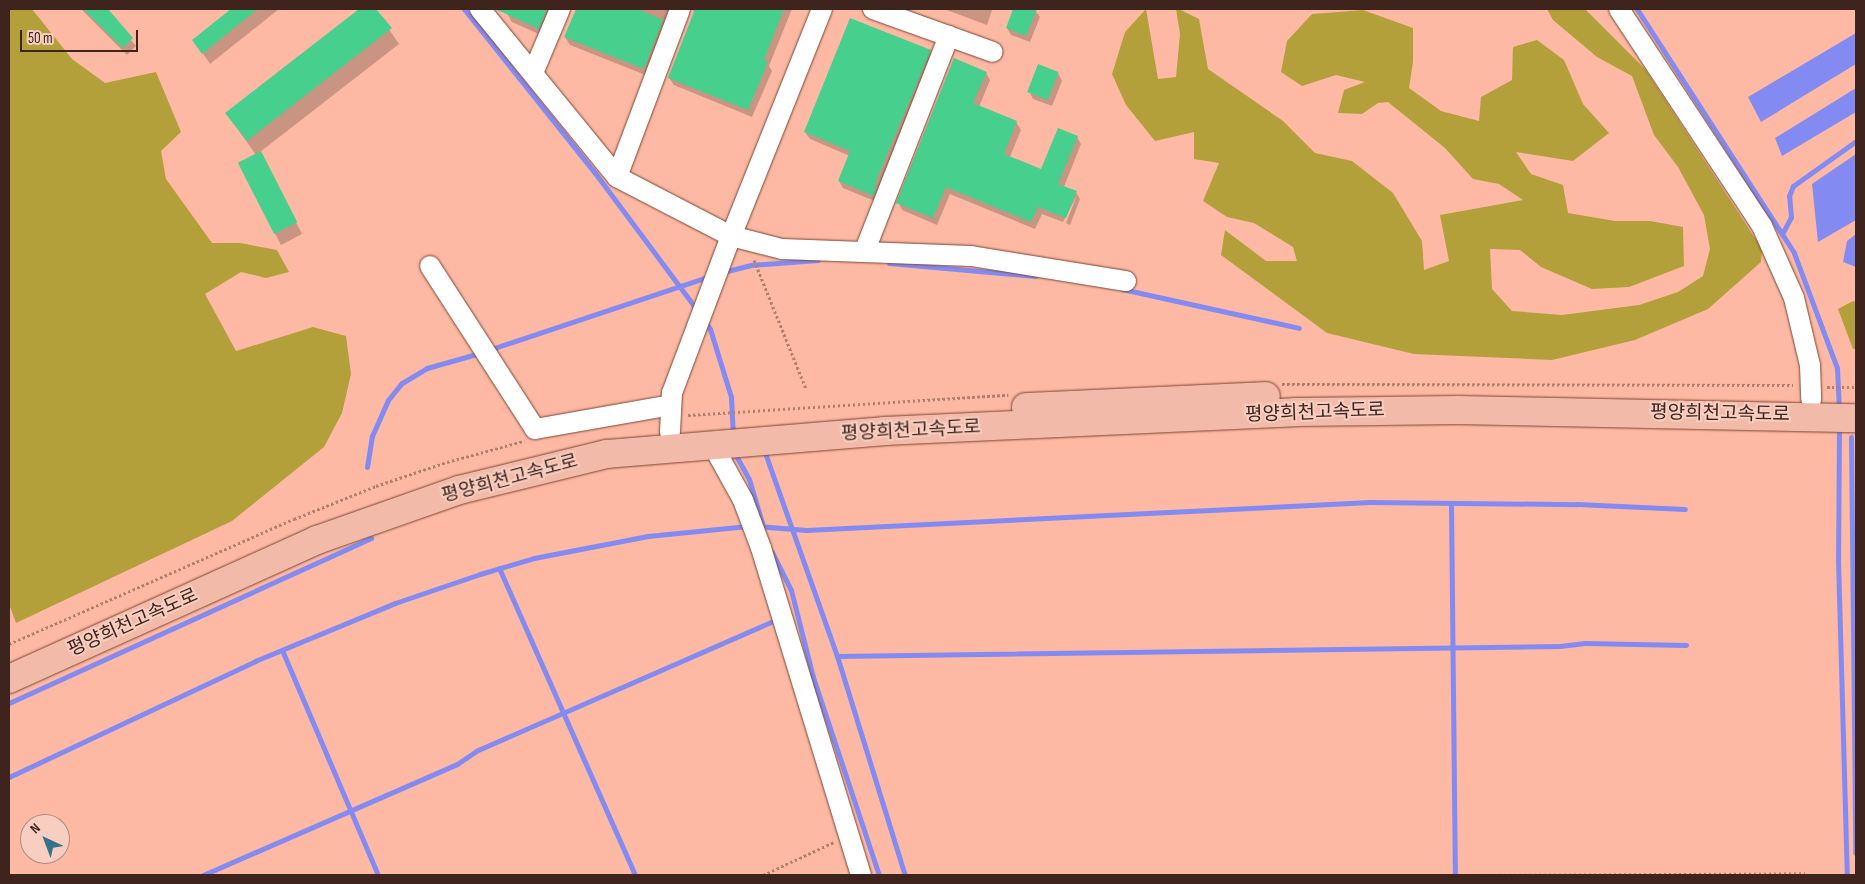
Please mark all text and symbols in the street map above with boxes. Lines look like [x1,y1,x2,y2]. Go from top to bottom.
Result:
scale bar [22,20,140,52]
text: 50 m [28,29,53,48]
street label: 평양희천고속도로 [1245,399,1385,427]
street label: 평양희천고속도로 [1650,401,1790,427]
street label: 평양희천고속도로 [841,416,981,446]
street label: 평양희천고속도로 [440,450,580,508]
street label: 평양희천고속도로 [64,584,202,662]
north arrow [20,814,70,864]
text: N [27,820,44,837]

